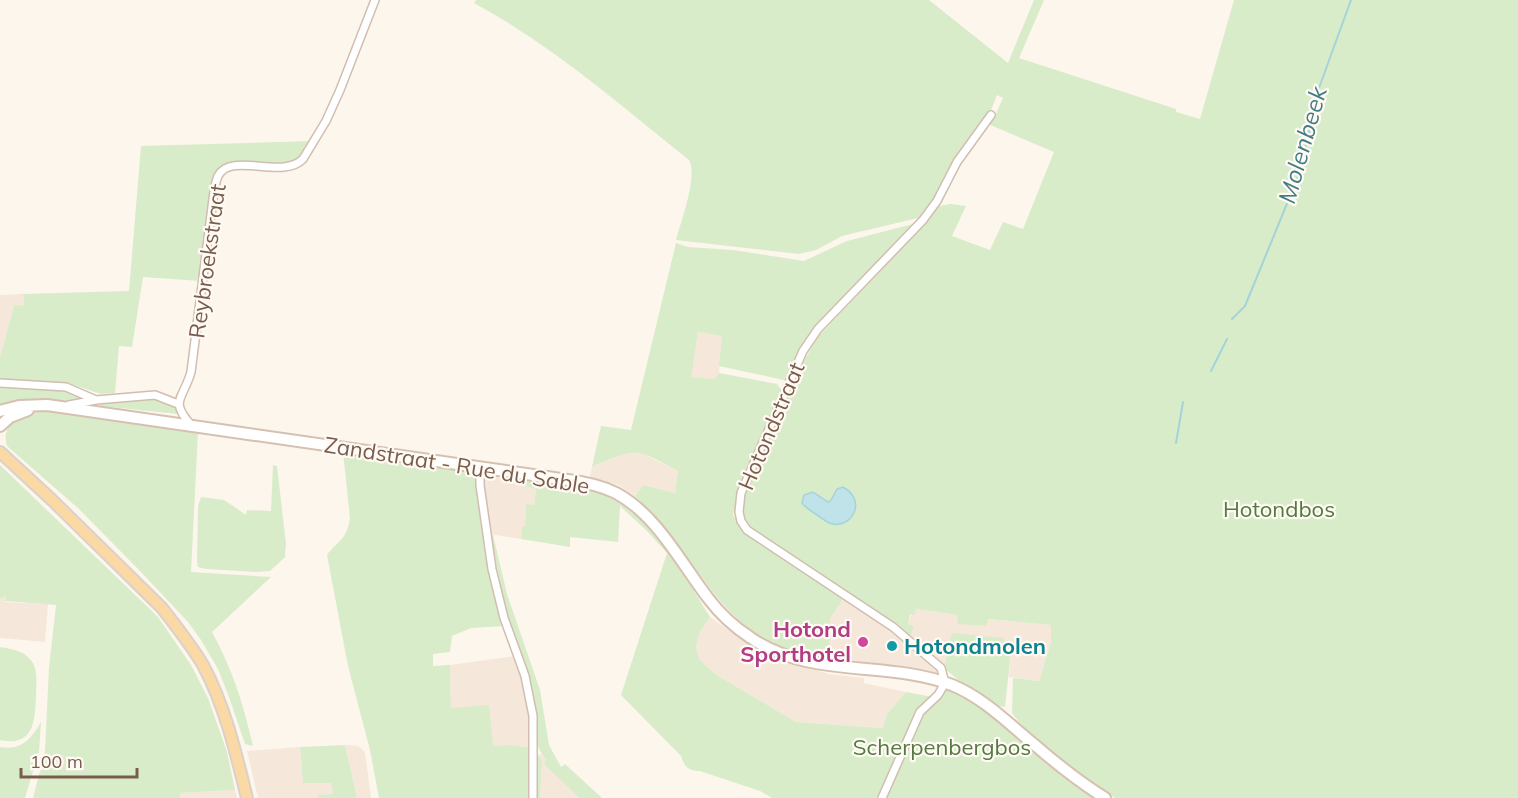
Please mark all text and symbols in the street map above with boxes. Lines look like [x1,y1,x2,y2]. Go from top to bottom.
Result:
water label: Molenbeek [1271,82,1333,207]
street label: Reybroekstraat [182,182,232,340]
street label: Hotondstraat [732,358,811,494]
street label: Zandstraat - Rue du Sable [322,430,592,500]
park label: Hotondbos [1223,495,1335,523]
place label: Hotond Sporthotel [740,615,851,668]
place label: Hotondmolen [904,632,1046,660]
marker: Hotond Sporthotel [856,635,870,649]
marker: Hotondmolen [885,639,899,653]
park label: Scherpenbergbos [853,733,1031,761]
scale bar [21,741,136,779]
text: 100 m [30,750,83,773]

